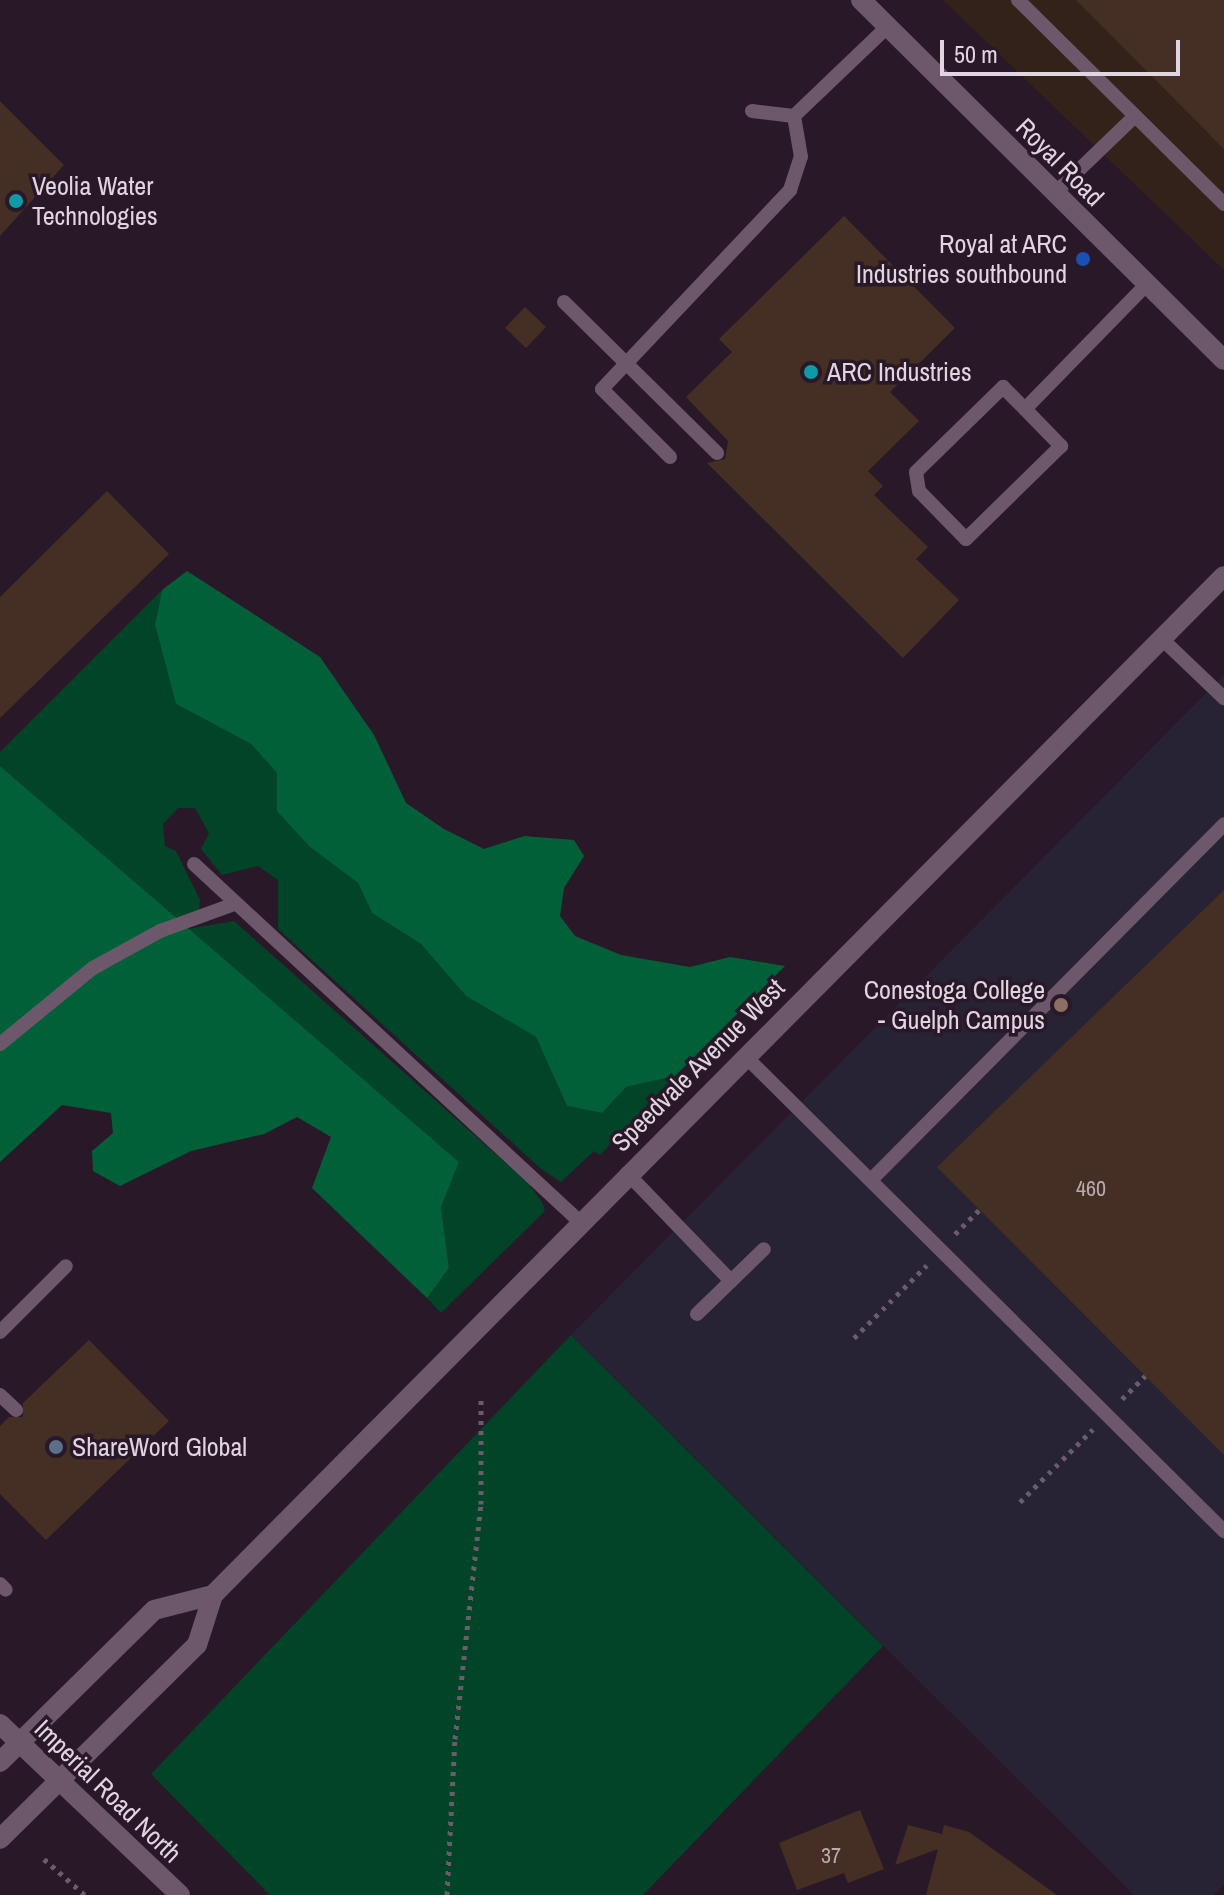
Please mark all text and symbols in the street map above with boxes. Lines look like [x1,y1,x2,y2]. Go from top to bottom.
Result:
scale bar [944,24,1184,74]
text: 50 m [954,38,998,70]
street label: Royal Road [1010,112,1110,212]
place label: Veolia Water Technologies [32,170,158,232]
marker: Veolia Water Technologies [7,192,25,210]
place label: Royal at ARC Industries southbound [856,228,1067,290]
marker: Royal at ARC Industries southbound [1074,250,1092,268]
place label: ARC Industries [827,356,972,388]
marker: ARC Industries [802,363,820,381]
street label: Speedvale Avenue West [605,972,791,1158]
place label: Conestoga College - Guelph Campus [864,974,1045,1036]
marker: Conestoga College - Guelph Campus [1052,996,1070,1014]
house number: 460 [1076,1176,1106,1202]
place label: ShareWord Global [72,1431,247,1463]
marker: ShareWord Global [47,1438,65,1456]
street label: Imperial Road North [28,1713,188,1869]
house number: 37 [821,1843,841,1869]

